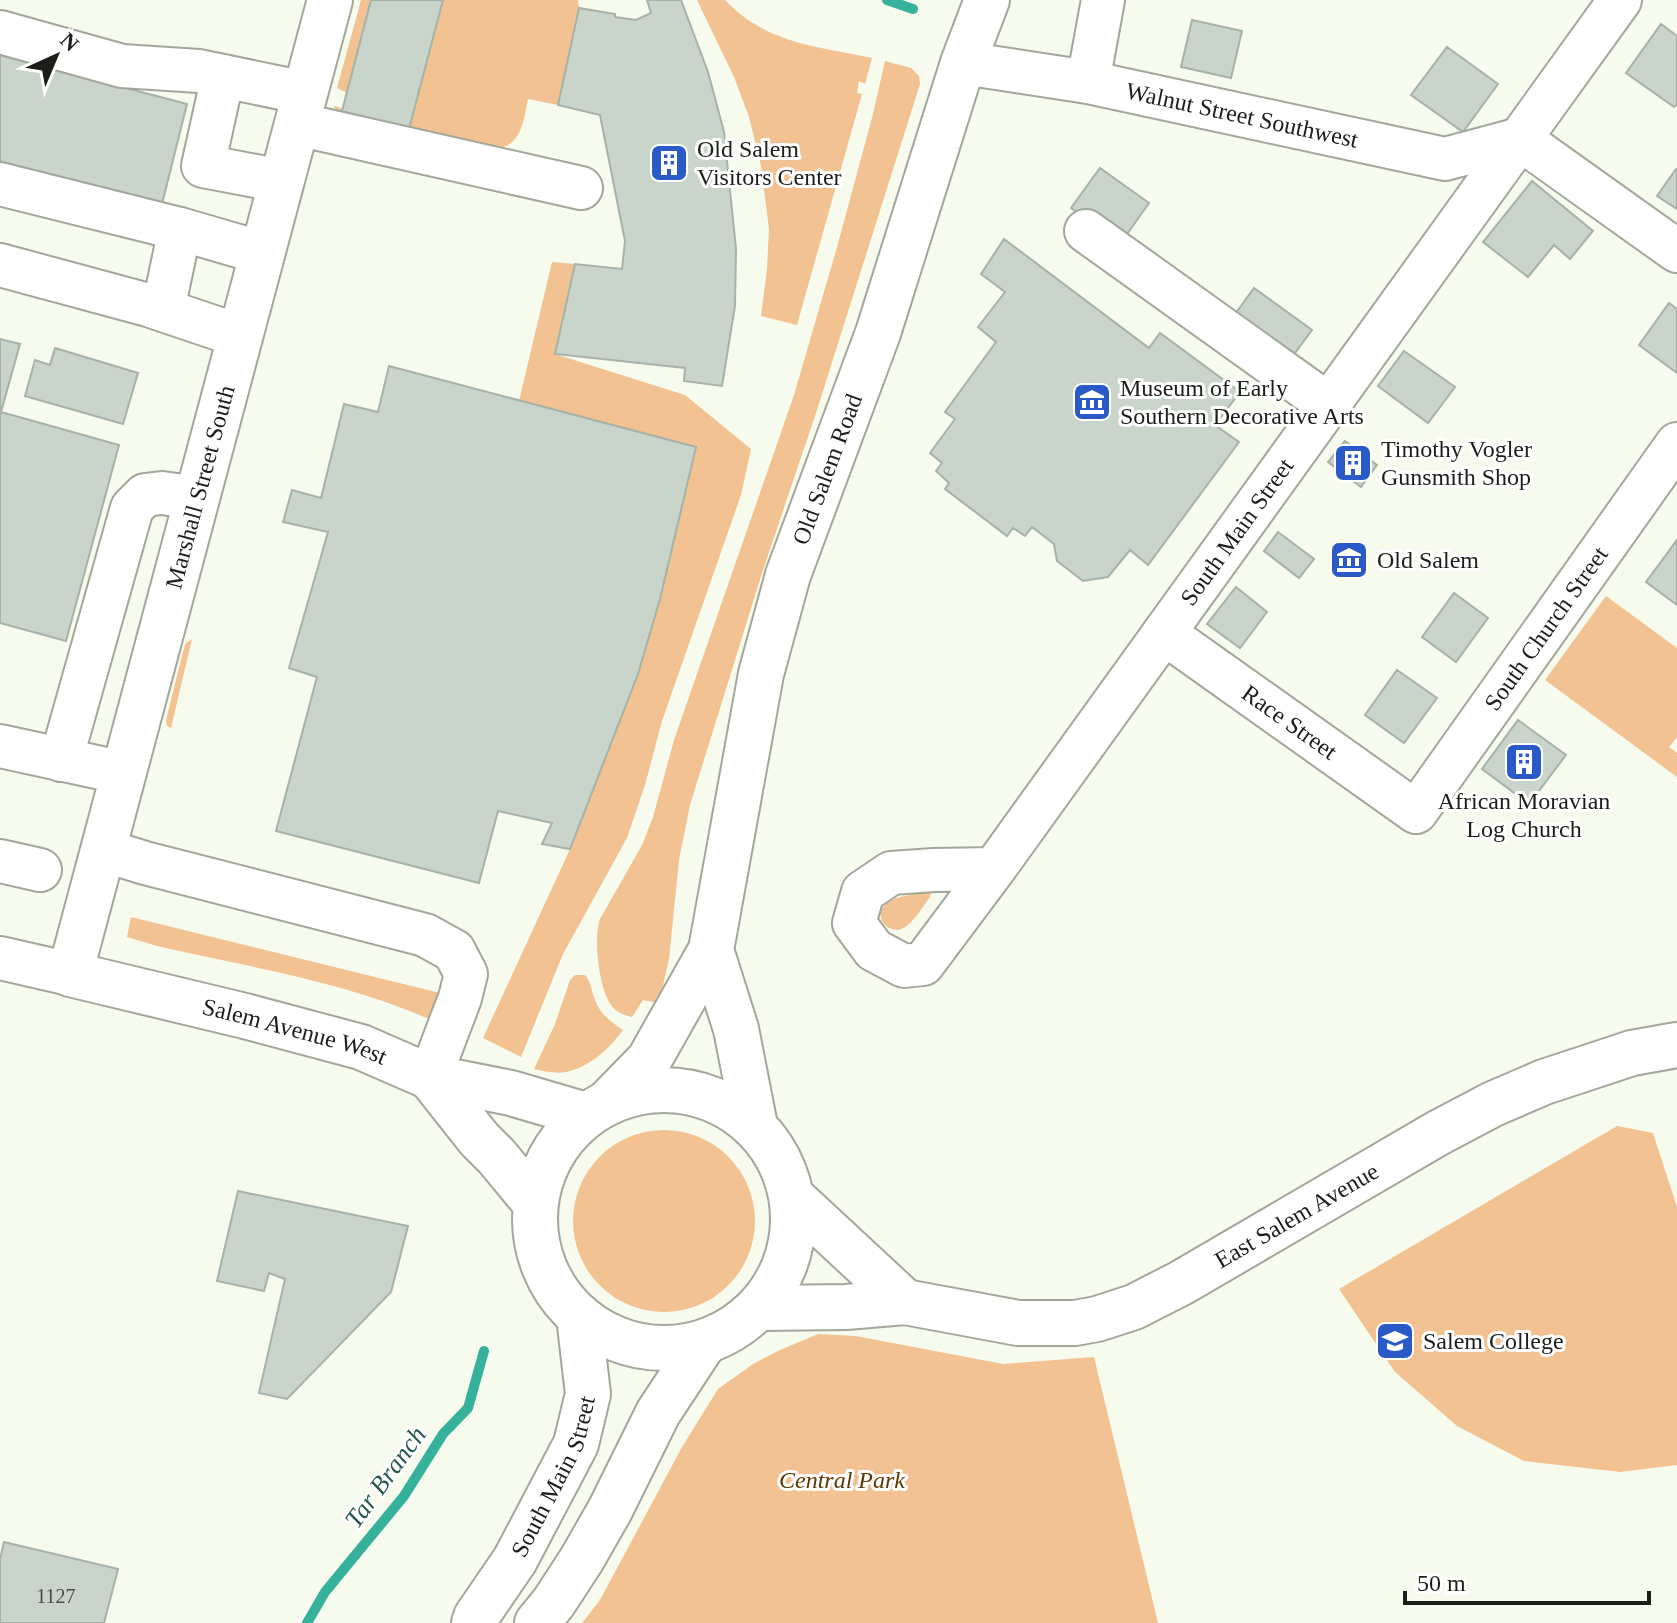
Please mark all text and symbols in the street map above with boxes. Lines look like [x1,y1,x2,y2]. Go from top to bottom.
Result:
north arrow [16,16,96,96]
text: N [55,27,84,57]
street label: Walnut Street Southwest [1124,78,1361,153]
place label: Old Salem Visitors Center [697,136,842,190]
building icon: Old Salem Visitors Center [648,142,690,184]
place label: Museum of Early Southern Decorative Arts [1120,375,1364,429]
museum icon: Museum of Early Southern Decorative Arts [1071,381,1113,423]
street label: Marshall Street South [160,383,240,591]
street label: Old Salem Road [787,390,867,548]
place label: Timothy Vogler Gunsmith Shop [1381,436,1532,490]
building icon: Timothy Vogler Gunsmith Shop [1332,442,1374,484]
street label: South Main Street [1175,453,1299,610]
museum icon: Old Salem [1328,539,1370,581]
street label: South Church Street [1479,541,1613,715]
place label: Old Salem [1377,547,1479,573]
street label: Race Street [1237,680,1342,765]
building icon: African Moravian Log Church [1503,741,1545,783]
place label: African Moravian Log Church [1438,788,1610,842]
street label: Salem Avenue West [200,993,391,1070]
street label: East Salem Avenue [1210,1158,1383,1273]
school or university icon: Salem College [1374,1320,1416,1362]
place label: Salem College [1423,1328,1564,1354]
street label: South Main Street [506,1393,600,1561]
water label: Tar Branch [339,1421,432,1534]
park label: Central Park [779,1467,905,1493]
scale bar [1405,1555,1649,1605]
text: 50 m [1417,1570,1466,1596]
house number: 1127 [36,1585,76,1607]

